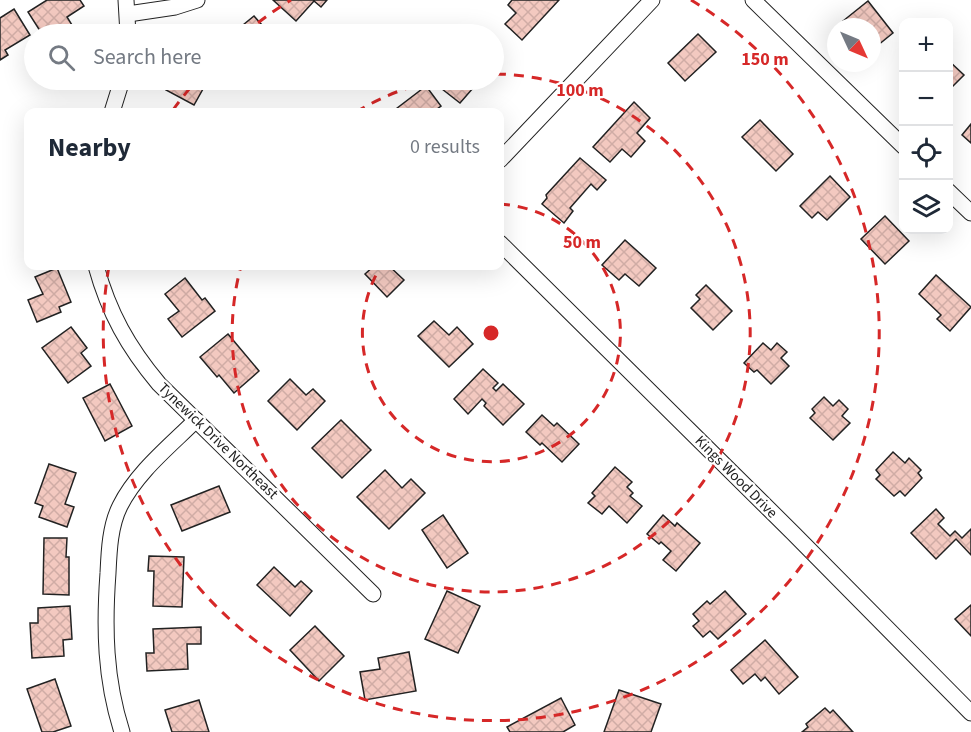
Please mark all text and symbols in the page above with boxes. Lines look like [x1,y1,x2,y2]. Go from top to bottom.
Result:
north arrow [827,18,881,72]
map controls [899,18,953,234]
button: + [899,18,953,72]
search box [24,24,504,90]
icon: search [45,41,78,74]
text: Search here [93,41,201,73]
text: 150 m [741,47,789,72]
button: − [899,72,953,126]
text: 100 m [556,78,604,103]
button: locate [899,126,953,180]
text: Nearby [48,129,131,166]
text: 0 results [410,133,480,161]
button: layers [899,180,953,234]
text: 50 m [563,230,601,255]
centre of rings [481,323,501,343]
street label: Tynewick Drive Northeast [153,378,283,504]
street label: Kings Wood Drive [690,431,782,523]

